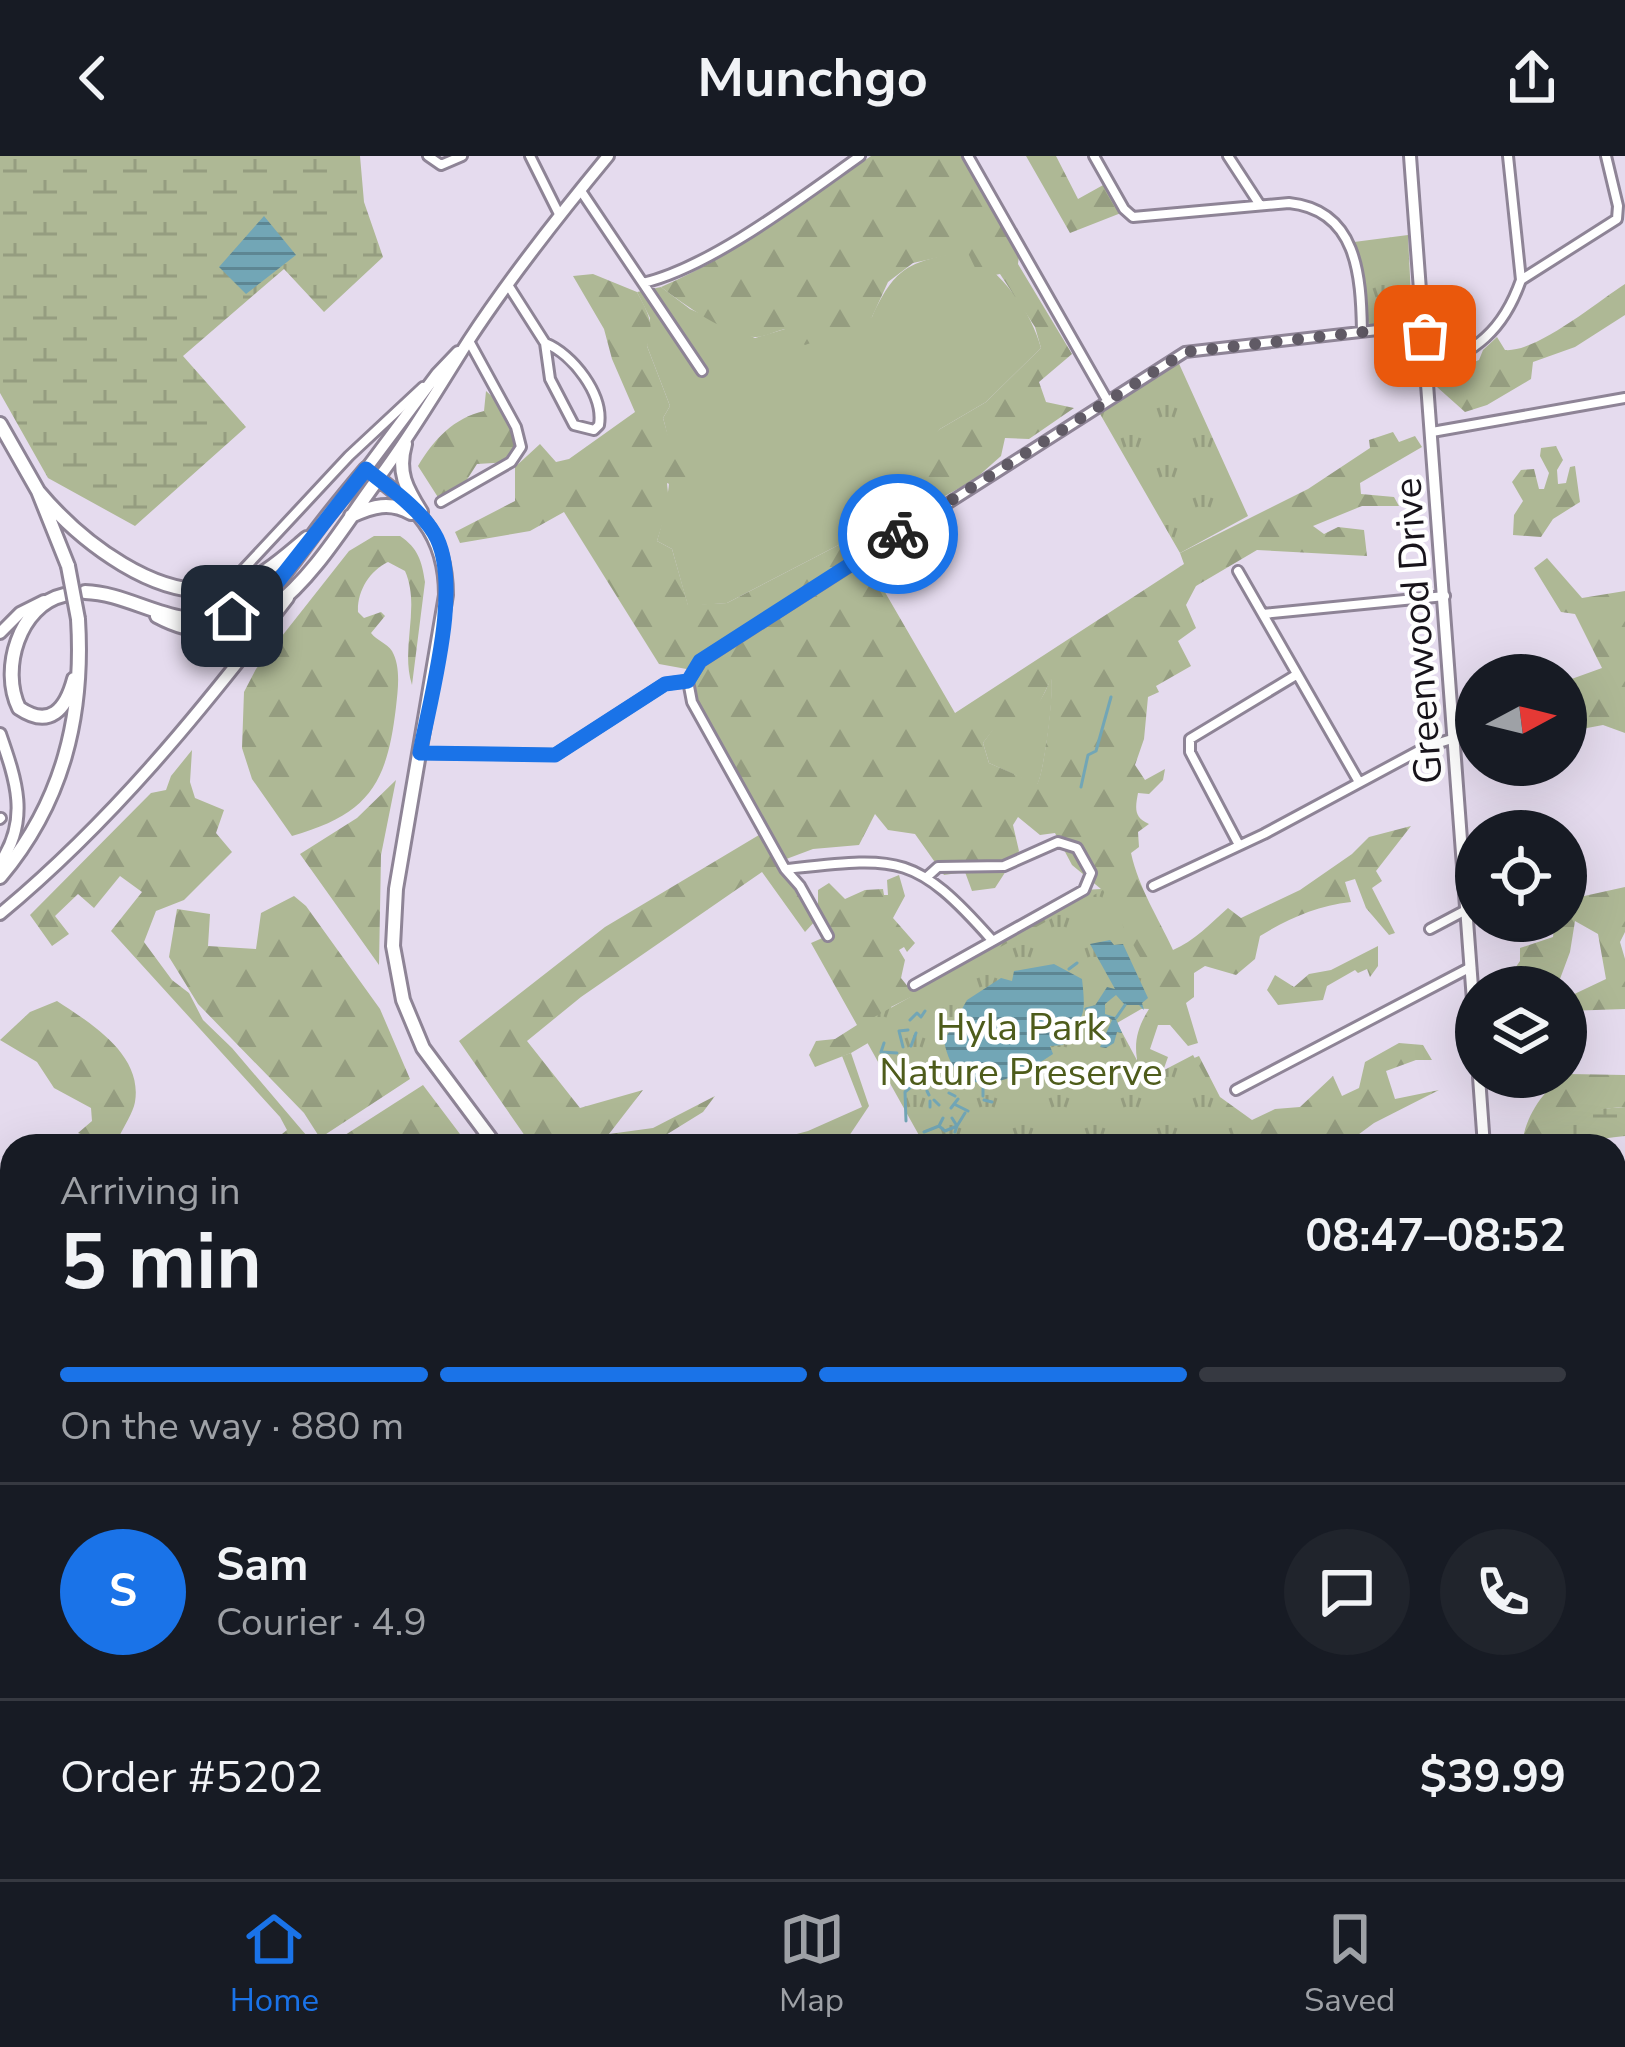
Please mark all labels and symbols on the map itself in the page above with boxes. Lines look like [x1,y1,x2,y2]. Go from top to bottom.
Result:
pin [1374,285,1476,387]
courier [838,474,958,594]
street label: Greenwood Drive [1381,476,1456,786]
pin [181,565,283,667]
north arrow [1455,654,1587,786]
park label: Hyla Park Nature Preserve [879,1001,1163,1099]

